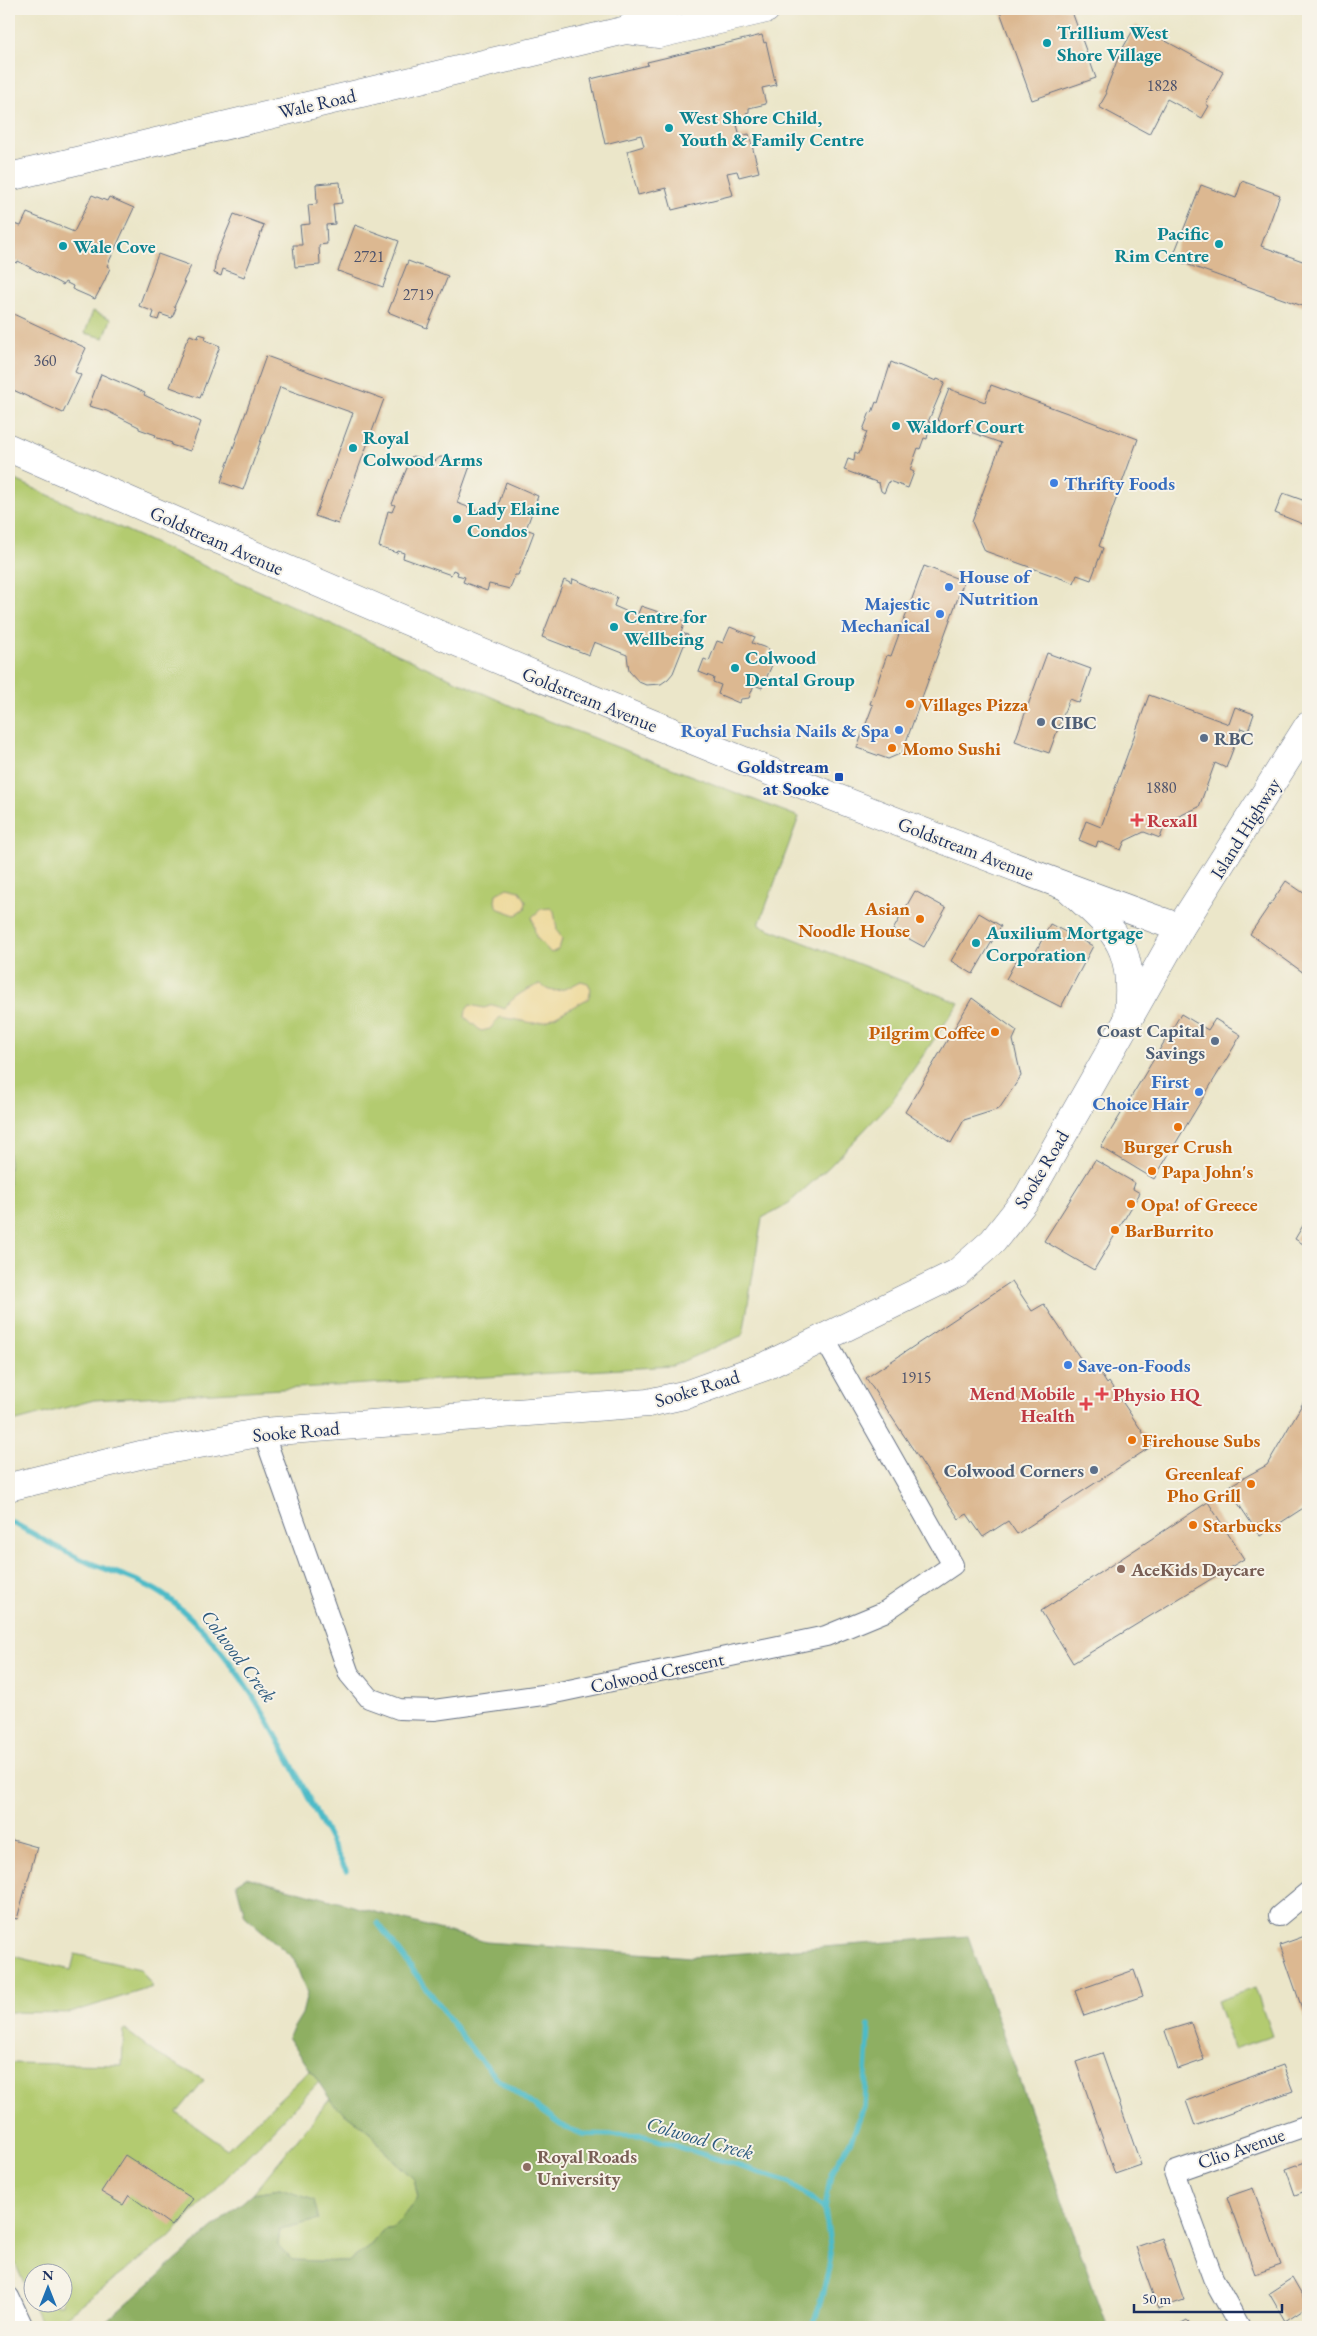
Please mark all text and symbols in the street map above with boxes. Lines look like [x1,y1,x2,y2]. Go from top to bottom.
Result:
place label: Trillium West Shore Village [1057,20,1168,67]
marker: Trillium West Shore Village [1041,37,1053,49]
house number: 1828 [1147,75,1178,96]
street label: Wale Road [276,82,359,125]
place label: West Shore Child, Youth & Family Centre [679,105,864,152]
marker: West Shore Child, Youth & Family Centre [663,122,675,134]
place label: Pacific Rim Centre [1115,221,1209,268]
place label: Wale Cove [73,234,156,259]
marker: Pacific Rim Centre [1213,238,1225,250]
marker: Wale Cove [57,240,69,252]
house number: 2721 [354,246,384,267]
house number: 2719 [403,284,434,305]
house number: 360 [33,350,57,371]
place label: Waldorf Court [906,414,1024,439]
marker: Waldorf Court [890,420,902,432]
place label: Royal Colwood Arms [363,425,483,472]
marker: Royal Colwood Arms [347,442,359,454]
place label: Thrifty Foods [1064,471,1175,496]
marker: Thrifty Foods [1048,477,1060,489]
place label: Lady Elaine Condos [467,496,559,543]
street label: Goldstream Avenue [146,500,288,581]
marker: Lady Elaine Condos [451,513,463,525]
place label: House of Nutrition [959,564,1039,611]
marker: House of Nutrition [943,581,955,593]
place label: Majestic Mechanical [841,591,931,638]
place label: Centre for Wellbeing [624,604,707,651]
marker: Majestic Mechanical [934,608,946,620]
marker: Centre for Wellbeing [608,621,620,633]
place label: Colwood Dental Group [745,645,855,692]
street label: Goldstream Avenue [519,661,661,738]
marker: Colwood Dental Group [729,662,741,674]
place label: Villages Pizza [920,692,1029,717]
marker: Villages Pizza [904,698,916,710]
place label: CIBC [1051,710,1097,735]
marker: CIBC [1035,716,1047,728]
place label: Royal Fuchsia Nails & Spa [681,718,890,743]
marker: Royal Fuchsia Nails & Spa [893,724,905,736]
place label: RBC [1214,726,1254,751]
marker: RBC [1198,732,1210,744]
place label: Momo Sushi [902,736,1001,761]
marker: Momo Sushi [886,742,898,754]
place label: Goldstream at Sooke [737,754,830,801]
marker: Goldstream at Sooke [833,771,845,783]
street label: Island Highway [1205,773,1287,883]
house number: 1880 [1146,777,1177,798]
place label: Rexall [1147,808,1198,833]
street label: Goldstream Avenue [894,811,1037,886]
marker: Rexall [1131,814,1143,826]
place label: Asian Noodle House [798,896,910,943]
marker: Asian Noodle House [914,913,926,925]
place label: Auxilium Mortgage Corporation [985,920,1143,967]
marker: Auxilium Mortgage Corporation [970,937,982,949]
place label: Coast Capital Savings [1097,1018,1206,1065]
place label: Pilgrim Coffee [869,1020,985,1045]
marker: Pilgrim Coffee [989,1026,1001,1038]
marker: Coast Capital Savings [1209,1035,1221,1047]
place label: First Choice Hair [1093,1069,1189,1116]
marker: First Choice Hair [1193,1086,1205,1098]
marker: Burger Crush [1172,1121,1184,1133]
street label: Sooke Road [1008,1125,1075,1213]
place label: Burger Crush [1123,1134,1233,1159]
place label: Papa John's [1162,1159,1254,1184]
marker: Papa John's [1146,1165,1158,1177]
place label: Opa! of Greece [1141,1192,1258,1217]
marker: Opa! of Greece [1125,1198,1137,1210]
place label: BarBurrito [1125,1218,1214,1243]
marker: BarBurrito [1109,1224,1121,1236]
place label: Save-on-Foods [1078,1353,1191,1378]
marker: Save-on-Foods [1062,1359,1074,1371]
street label: Sooke Road [652,1364,743,1413]
house number: 1915 [901,1367,931,1388]
place label: Mend Mobile Health [969,1381,1075,1428]
place label: Physio HQ [1113,1382,1202,1407]
marker: Physio HQ [1095,1387,1109,1401]
marker: Mend Mobile Health [1079,1397,1093,1411]
street label: Sooke Road [251,1415,341,1448]
place label: Firehouse Subs [1142,1428,1261,1453]
marker: Firehouse Subs [1126,1434,1138,1446]
place label: Colwood Corners [944,1458,1084,1483]
place label: Greenleaf Pho Grill [1165,1461,1243,1508]
marker: Colwood Corners [1088,1464,1100,1476]
marker: Greenleaf Pho Grill [1245,1478,1257,1490]
place label: Starbucks [1203,1513,1281,1538]
marker: Starbucks [1187,1519,1199,1531]
place label: AceKids Daycare [1130,1557,1265,1582]
marker: AceKids Daycare [1115,1563,1127,1575]
water label: Colwood Creek [196,1604,282,1708]
street label: Colwood Crescent [588,1646,726,1699]
water label: Colwood Creek [644,2110,756,2166]
street label: Clio Avenue [1194,2122,1288,2175]
place label: Royal Roads University [537,2144,637,2191]
marker: Royal Roads University [521,2161,533,2173]
north arrow [22,2264,72,2314]
text: N [42,2266,54,2284]
scale bar [1134,2281,1282,2313]
text: 50 m [1142,2289,1171,2308]

